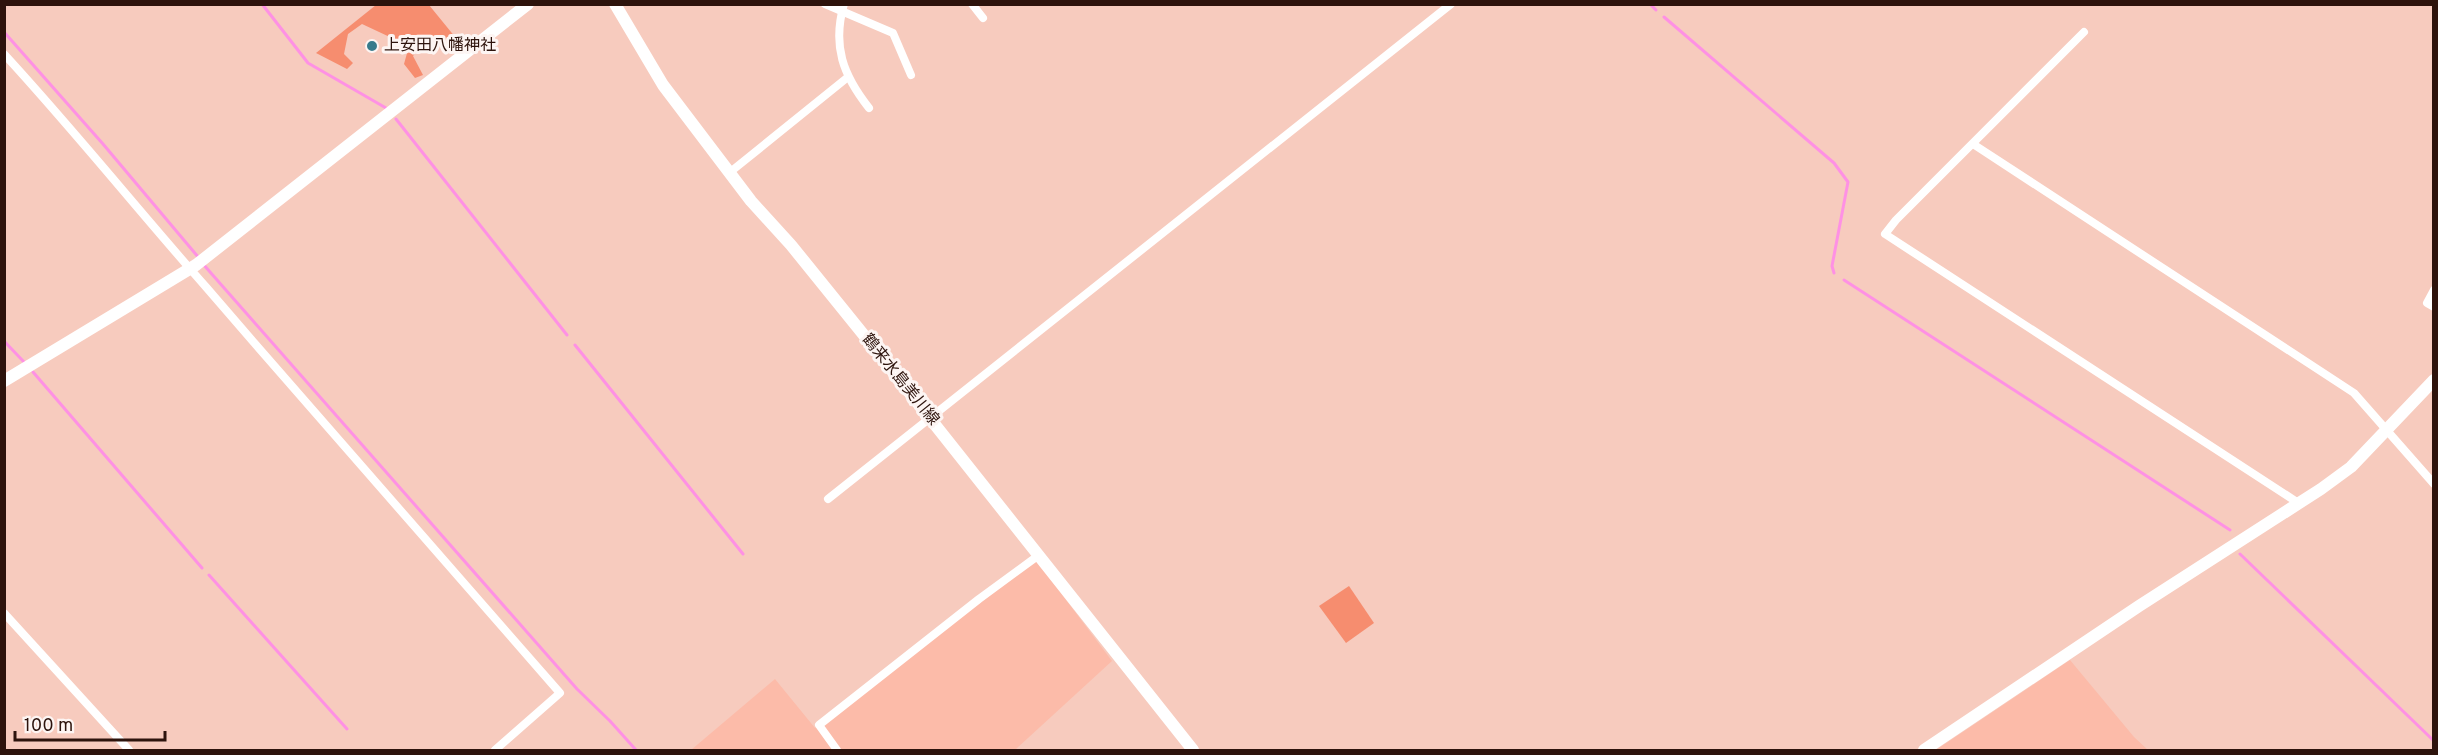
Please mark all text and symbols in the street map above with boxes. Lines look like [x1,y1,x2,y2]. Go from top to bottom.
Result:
place label: 上安田八幡神社 [384,36,496,56]
marker: 上安田八幡神社 [365,39,379,53]
street label: 鶴来水島美川線 [857,330,943,430]
scale bar [15,704,165,742]
text: 100 m [24,715,73,738]

